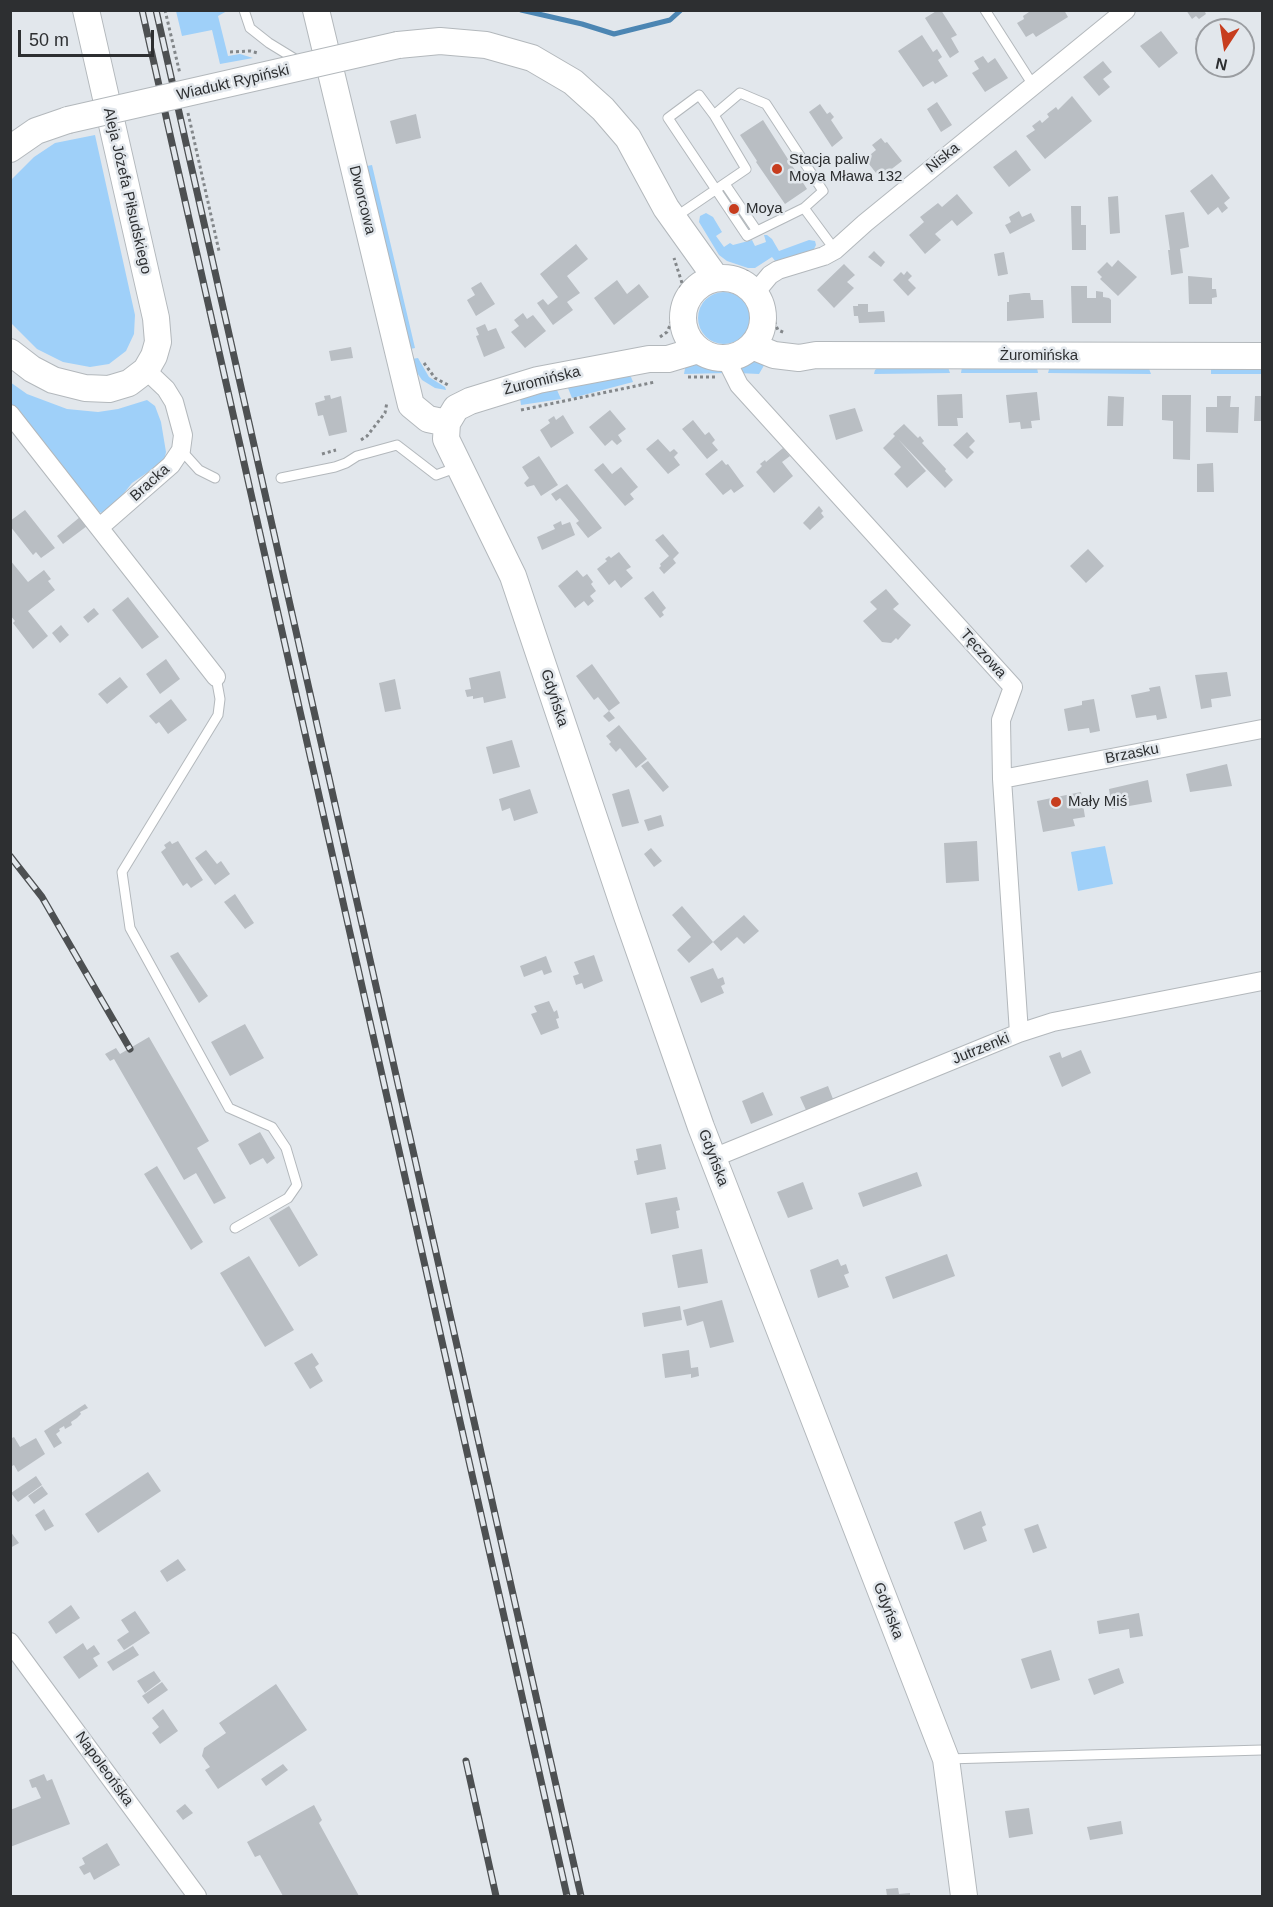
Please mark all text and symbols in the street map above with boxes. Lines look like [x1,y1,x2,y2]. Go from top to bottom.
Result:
scale bar [21,18,158,56]
north arrow [1195,18,1255,78]
text: 50 m [29,30,69,50]
text: N [1214,55,1229,74]
street label: Wiadukt Rypiński [175,61,291,105]
street label: Aleja Józefa Piłsudskiego [99,106,155,276]
street label: Niska [923,139,963,177]
place label: Stacja paliw Moya Mława 132 [789,151,902,186]
marker: Stacja paliw Moya Mława 132 [770,162,784,176]
street label: Dworcowa [345,164,379,236]
place label: Moya [746,200,783,218]
marker: Moya [727,202,741,216]
street label: Żuromińska [1000,347,1078,365]
street label: Żuromińska [502,363,582,399]
street label: Bracka [127,461,173,505]
street label: Tęczowa [956,626,1010,682]
street label: Gdyńska [536,667,572,729]
street label: Brzasku [1104,740,1160,768]
place label: Mały Miś [1068,793,1127,811]
marker: Mały Miś [1049,795,1063,809]
street label: Jutrzenki [950,1029,1012,1069]
street label: Gdyńska [694,1127,732,1189]
street label: Gdyńska [869,1580,907,1642]
street label: Napoleońska [71,1728,137,1810]

